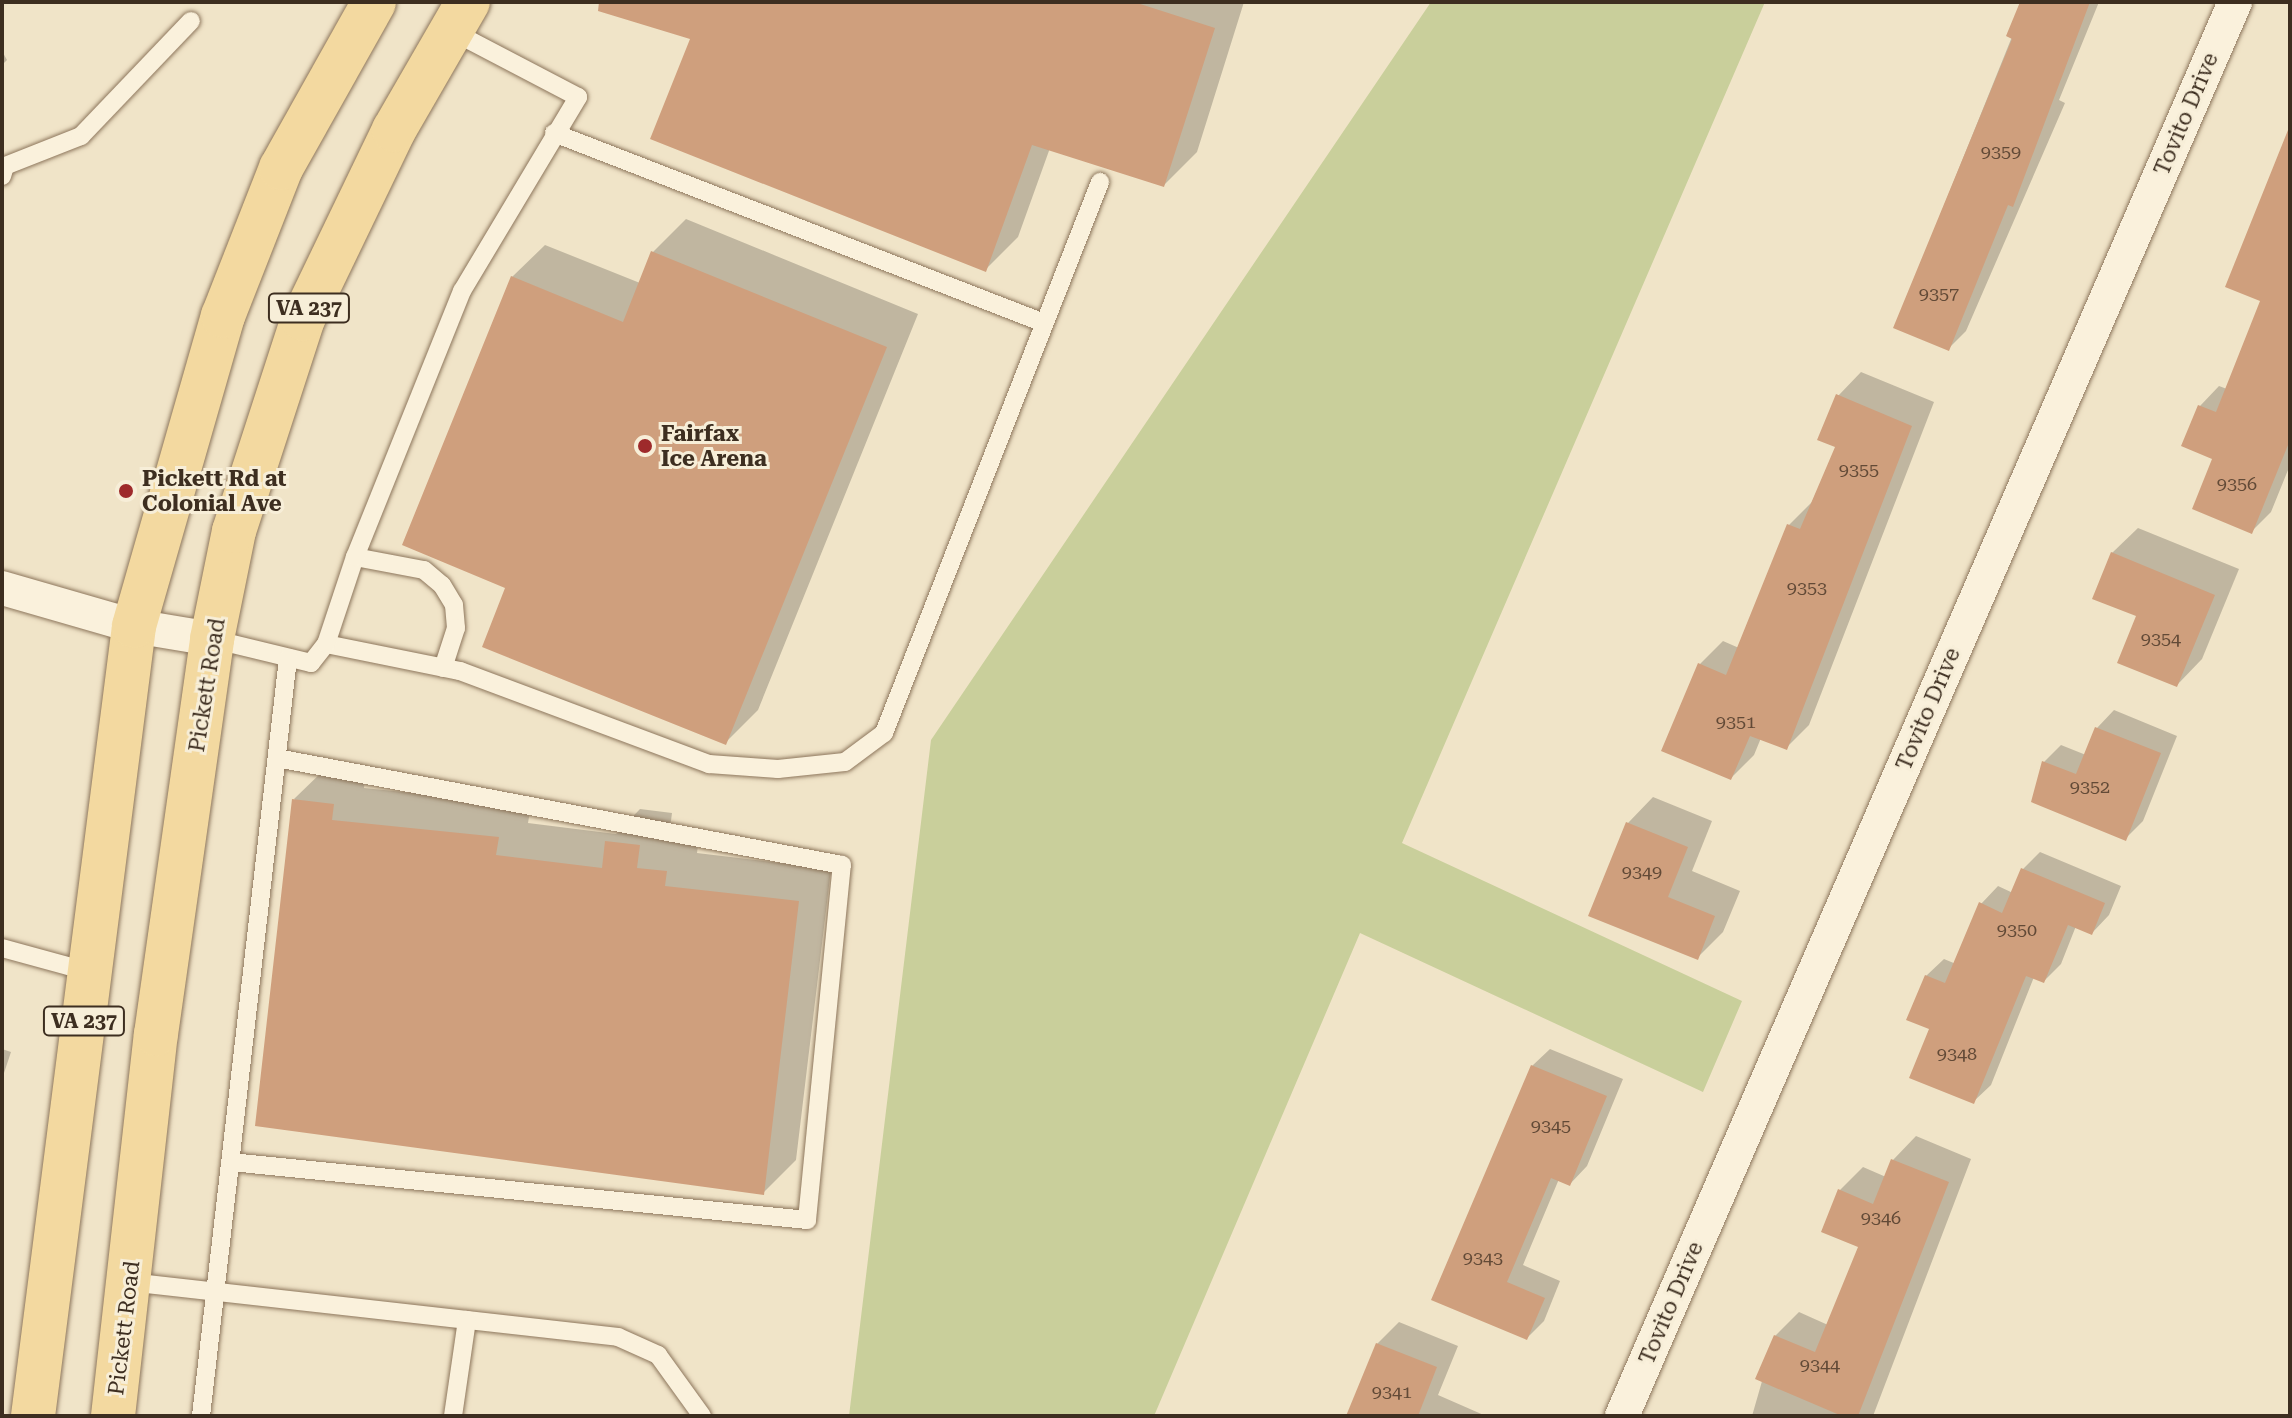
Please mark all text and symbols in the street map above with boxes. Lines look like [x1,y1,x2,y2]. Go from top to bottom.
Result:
street label: Tovito Drive [2148,49,2224,179]
house number: 9359 [1981,141,2021,163]
house number: 9357 [1919,283,1959,305]
road number: VA 237 [267,292,351,324]
place label: Fairfax Ice Arena [661,420,767,472]
marker: Fairfax Ice Arena [636,437,654,455]
house number: 9355 [1839,459,1879,481]
place label: Pickett Rd at Colonial Ave [142,465,286,516]
house number: 9356 [2217,473,2257,495]
marker: Pickett Rd at Colonial Ave [117,482,135,500]
house number: 9353 [1787,577,1827,599]
street label: Pickett Road [183,616,231,754]
house number: 9354 [2141,628,2181,650]
street label: Tovito Drive [1890,644,1966,774]
house number: 9351 [1716,711,1756,733]
house number: 9352 [2070,776,2110,798]
house number: 9349 [1622,861,1662,883]
house number: 9350 [1997,919,2037,941]
road number: VA 237 [42,1005,126,1037]
house number: 9348 [1937,1043,1977,1065]
house number: 9345 [1531,1115,1571,1137]
house number: 9346 [1861,1207,1901,1229]
street label: Tovito Drive [1633,1238,1709,1368]
house number: 9343 [1463,1247,1503,1269]
street label: Pickett Road [103,1259,145,1397]
house number: 9344 [1800,1354,1840,1376]
house number: 9341 [1372,1381,1412,1403]

